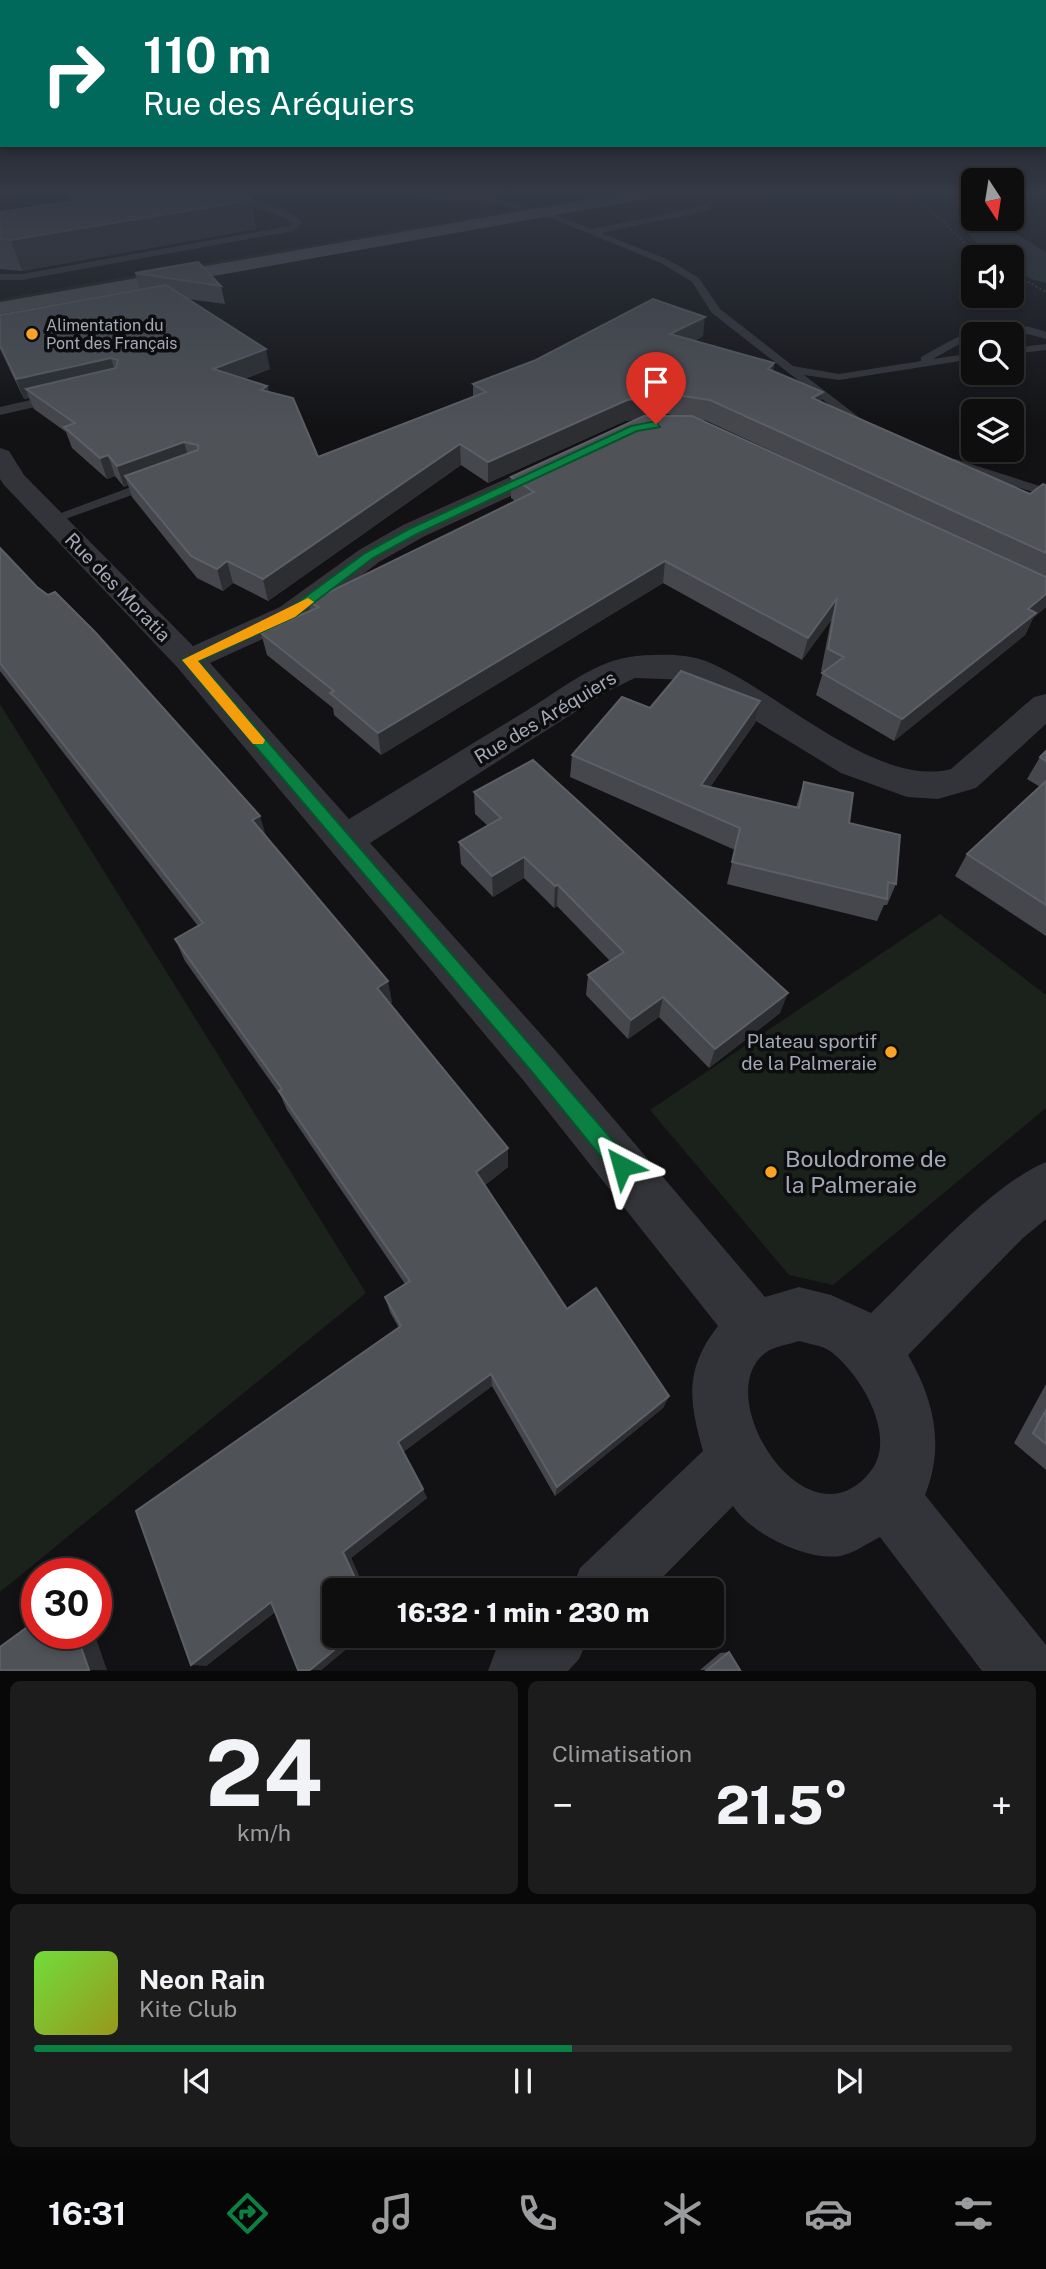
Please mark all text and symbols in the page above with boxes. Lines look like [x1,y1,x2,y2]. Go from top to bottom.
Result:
text: 110 m [143,26,271,84]
icon: right [28,28,119,119]
text: Rue des Aréquiers [143,85,415,122]
north arrow [961,168,1024,231]
map controls [961,168,1024,462]
button: sound [961,245,1024,308]
place label: Alimentation du Pont des Français [46,316,177,353]
button: search [961,322,1024,385]
marker: Alimentation du Pont des Français [24,326,40,342]
pin [626,352,686,424]
icon: arrive [637,363,675,401]
button: layers [961,399,1024,462]
street label: Rue des Moratia [61,528,175,646]
street label: Rue des Aréquiers [470,666,620,768]
place label: Plateau sportif de la Palmeraie [741,1030,877,1074]
marker: Plateau sportif de la Palmeraie [883,1044,899,1060]
position arrow [585,1129,659,1203]
place label: Boulodrome de la Palmeraie [785,1145,947,1198]
marker: Boulodrome de la Palmeraie [763,1164,779,1180]
speed limit sign: 30 [21,1558,112,1649]
text: 16:32 · 1 min · 230 m [397,1597,649,1628]
text: 24 [205,1720,323,1826]
text: Climatisation [552,1740,692,1767]
text: 21.5° [716,1775,848,1836]
text: − [552,1783,573,1828]
text: + [991,1783,1012,1828]
text: km/h [237,1819,291,1846]
text: Neon Rain [139,1964,265,1995]
text: Kite Club [139,1995,237,2022]
icon: previous [178,2062,216,2100]
icon: pause [504,2062,542,2100]
icon: next [830,2062,868,2100]
icon: directions [223,2189,272,2238]
icon: music [368,2189,417,2238]
icon: phone [513,2189,562,2238]
icon: climate [658,2189,707,2238]
icon: car [804,2189,853,2238]
icon: filters [949,2189,998,2238]
text: 16:31 [48,2195,127,2232]

